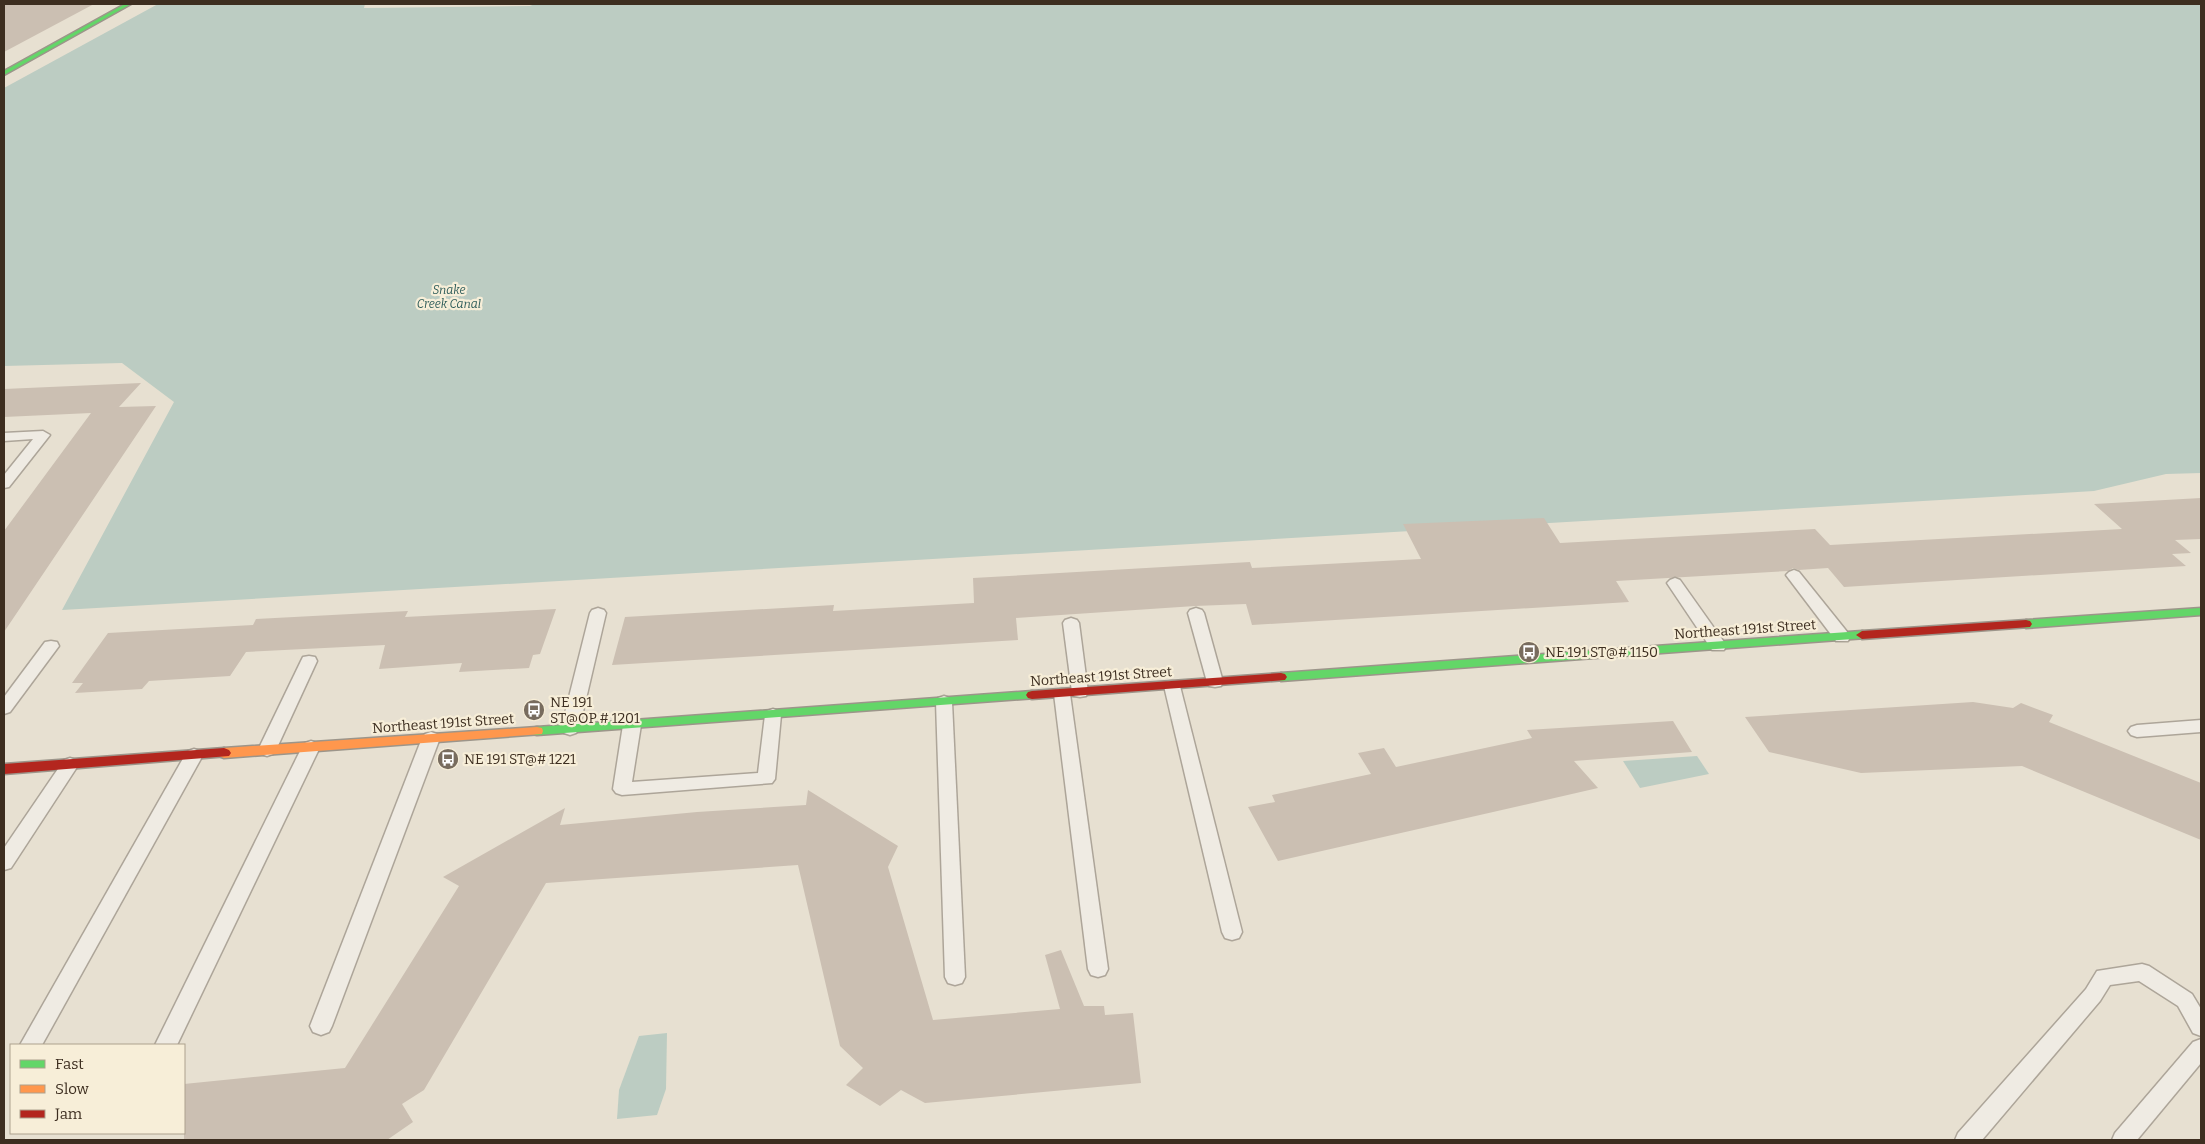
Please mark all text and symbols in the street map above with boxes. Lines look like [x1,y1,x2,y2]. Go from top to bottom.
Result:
water label: Snake Creek Canal [417,283,481,311]
street label: Northeast 191st Street [1673,616,1817,643]
bus stop icon: NE 191 ST@# 1150 [1517,640,1541,664]
place label: NE 191 ST@# 1150 [1545,644,1658,661]
street label: Northeast 191st Street [1029,663,1173,690]
place label: NE 191 ST@OP # 1201 [550,694,640,727]
bus stop icon: NE 191 ST@OP # 1201 [522,698,546,722]
street label: Northeast 191st Street [371,710,515,737]
bus stop icon: NE 191 ST@# 1221 [436,747,460,771]
place label: NE 191 ST@# 1221 [464,751,576,768]
legend [10,1044,185,1134]
text: Fast [55,1055,84,1073]
text: Slow [55,1080,90,1098]
text: Jam [54,1105,83,1123]

